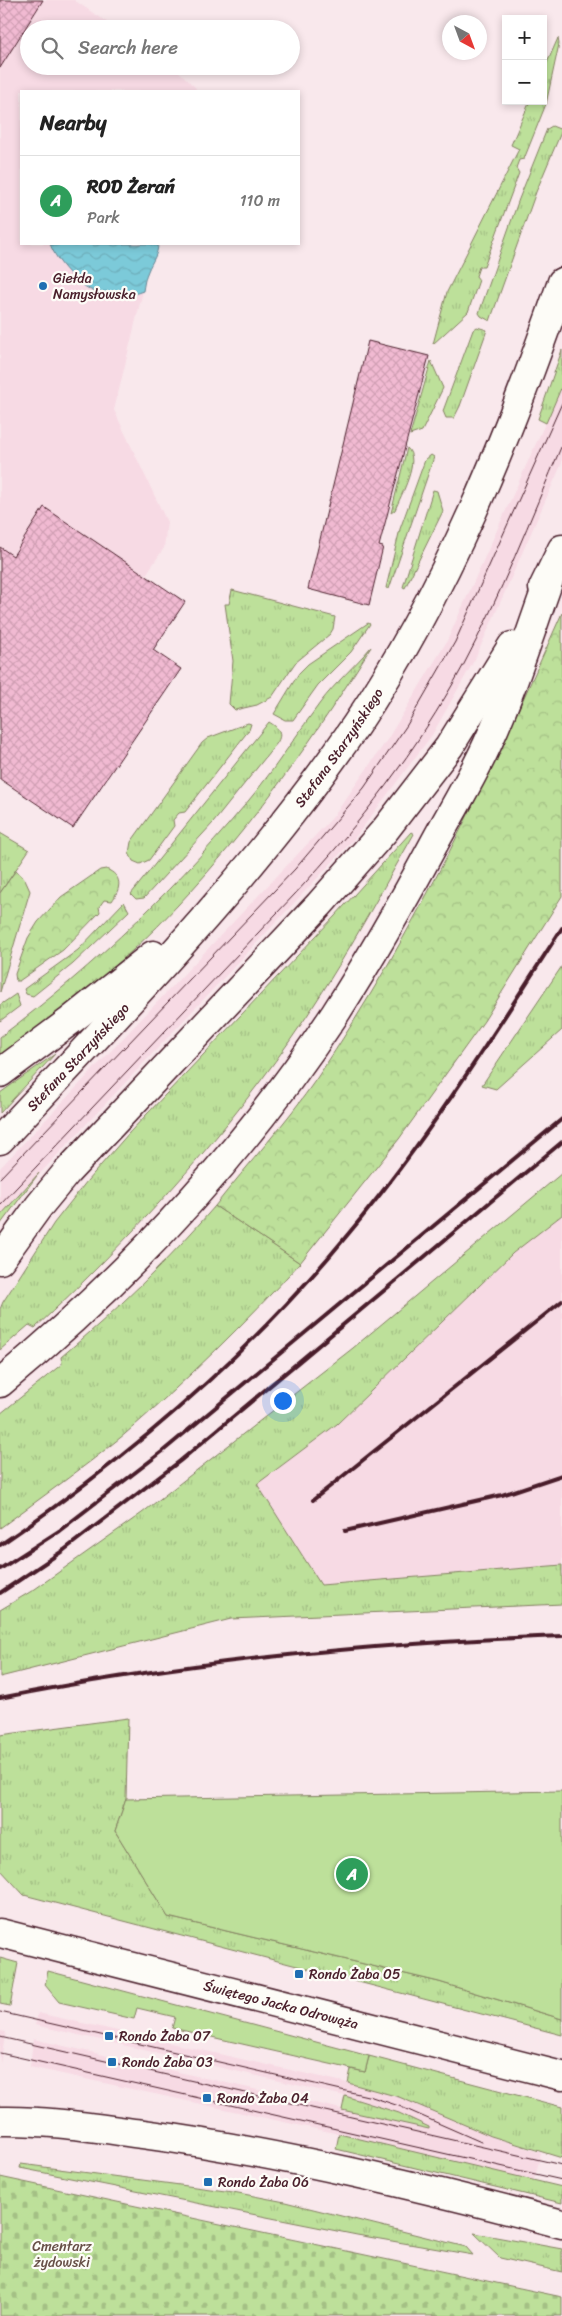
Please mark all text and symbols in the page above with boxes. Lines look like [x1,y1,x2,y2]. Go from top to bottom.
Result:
north arrow [442,15,487,60]
map controls [502,15,547,105]
button: + [502,15,547,60]
search box [20,20,300,75]
text: Search here [78,31,178,64]
icon: search [38,34,66,62]
button: − [502,60,547,105]
text: Nearby [40,104,106,142]
text: ROD Żerań [87,170,175,203]
text: A [51,186,61,215]
text: 110 m [240,186,280,215]
text: Park [87,203,120,232]
place label: Giełda Namysłowska [53,266,136,307]
marker: Giełda Namysłowska [37,280,49,292]
street label: Stefana Starzyńskiego [288,683,390,813]
street label: Stefana Starzyńskiego [21,997,136,1117]
your location [270,1388,296,1414]
pin: A [336,1855,368,1893]
place label: Rondo Żaba 05 [309,1962,401,1987]
marker: Rondo Żaba 05 [293,1968,305,1980]
street label: Świętego Jacka Odrowąża [201,1973,361,2037]
place label: Rondo Żaba 07 [119,2024,211,2049]
marker: Rondo Żaba 07 [103,2030,115,2042]
place label: Rondo Żaba 03 [122,2050,213,2075]
marker: Rondo Żaba 03 [106,2056,118,2068]
place label: Rondo Żaba 04 [217,2086,309,2111]
marker: Rondo Żaba 04 [201,2092,213,2104]
place label: Rondo Żaba 06 [218,2170,309,2195]
marker: Rondo Żaba 06 [202,2176,214,2188]
park label: Cmentarz żydowski [32,2234,92,2275]

